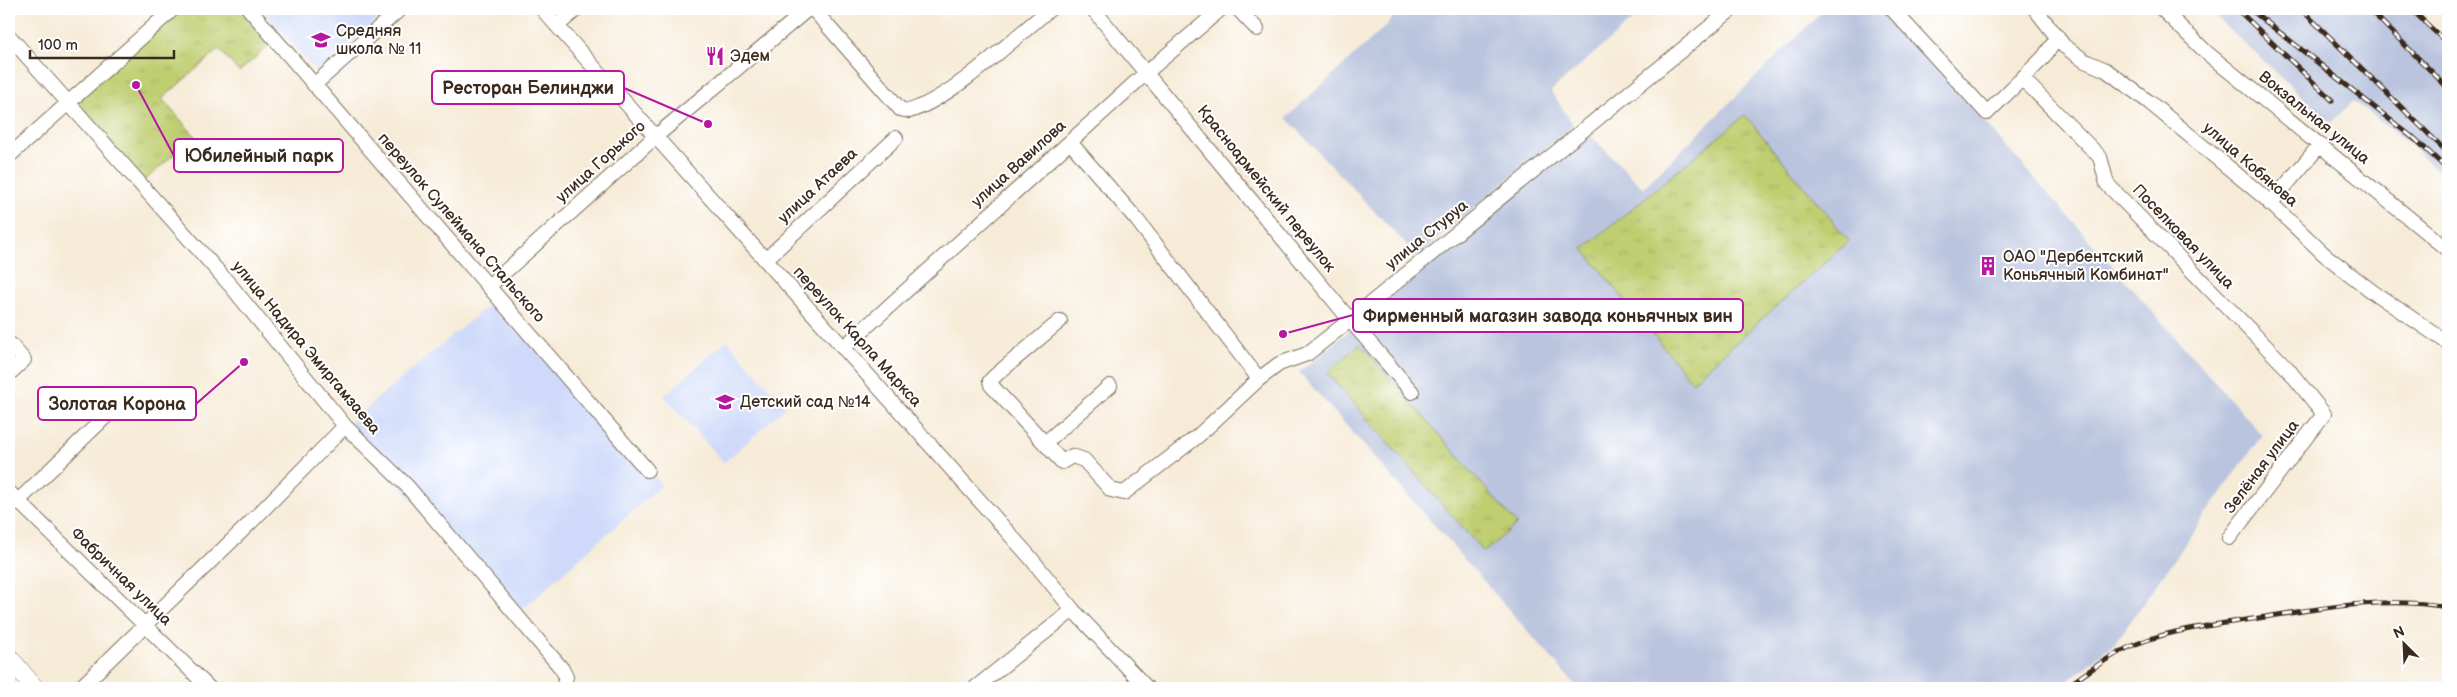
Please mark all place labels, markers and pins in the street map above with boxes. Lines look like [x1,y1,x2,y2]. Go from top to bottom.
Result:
place label: Средняя школа № 11 [336,22,422,59]
school or university icon: Средняя школа № 11 [310,29,332,51]
restaurant icon: Эдем [704,45,726,67]
place label: Эдем [730,47,770,66]
callout: Ресторан Белинджи [432,71,624,104]
callout: Юбилейный парк [174,139,343,172]
place label: ОАО "Дербентский Коньячный Комбинат" [2003,248,2169,285]
building icon: ОАО "Дербентский Коньячный Комбинат" [1977,255,1999,277]
callout: Фирменный магазин завода коньячных вин [1353,299,1743,332]
callout: Золотая Корона [38,387,196,420]
school or university icon: Детский сад №14 [714,391,736,413]
place label: Детский сад №14 [740,393,871,412]

